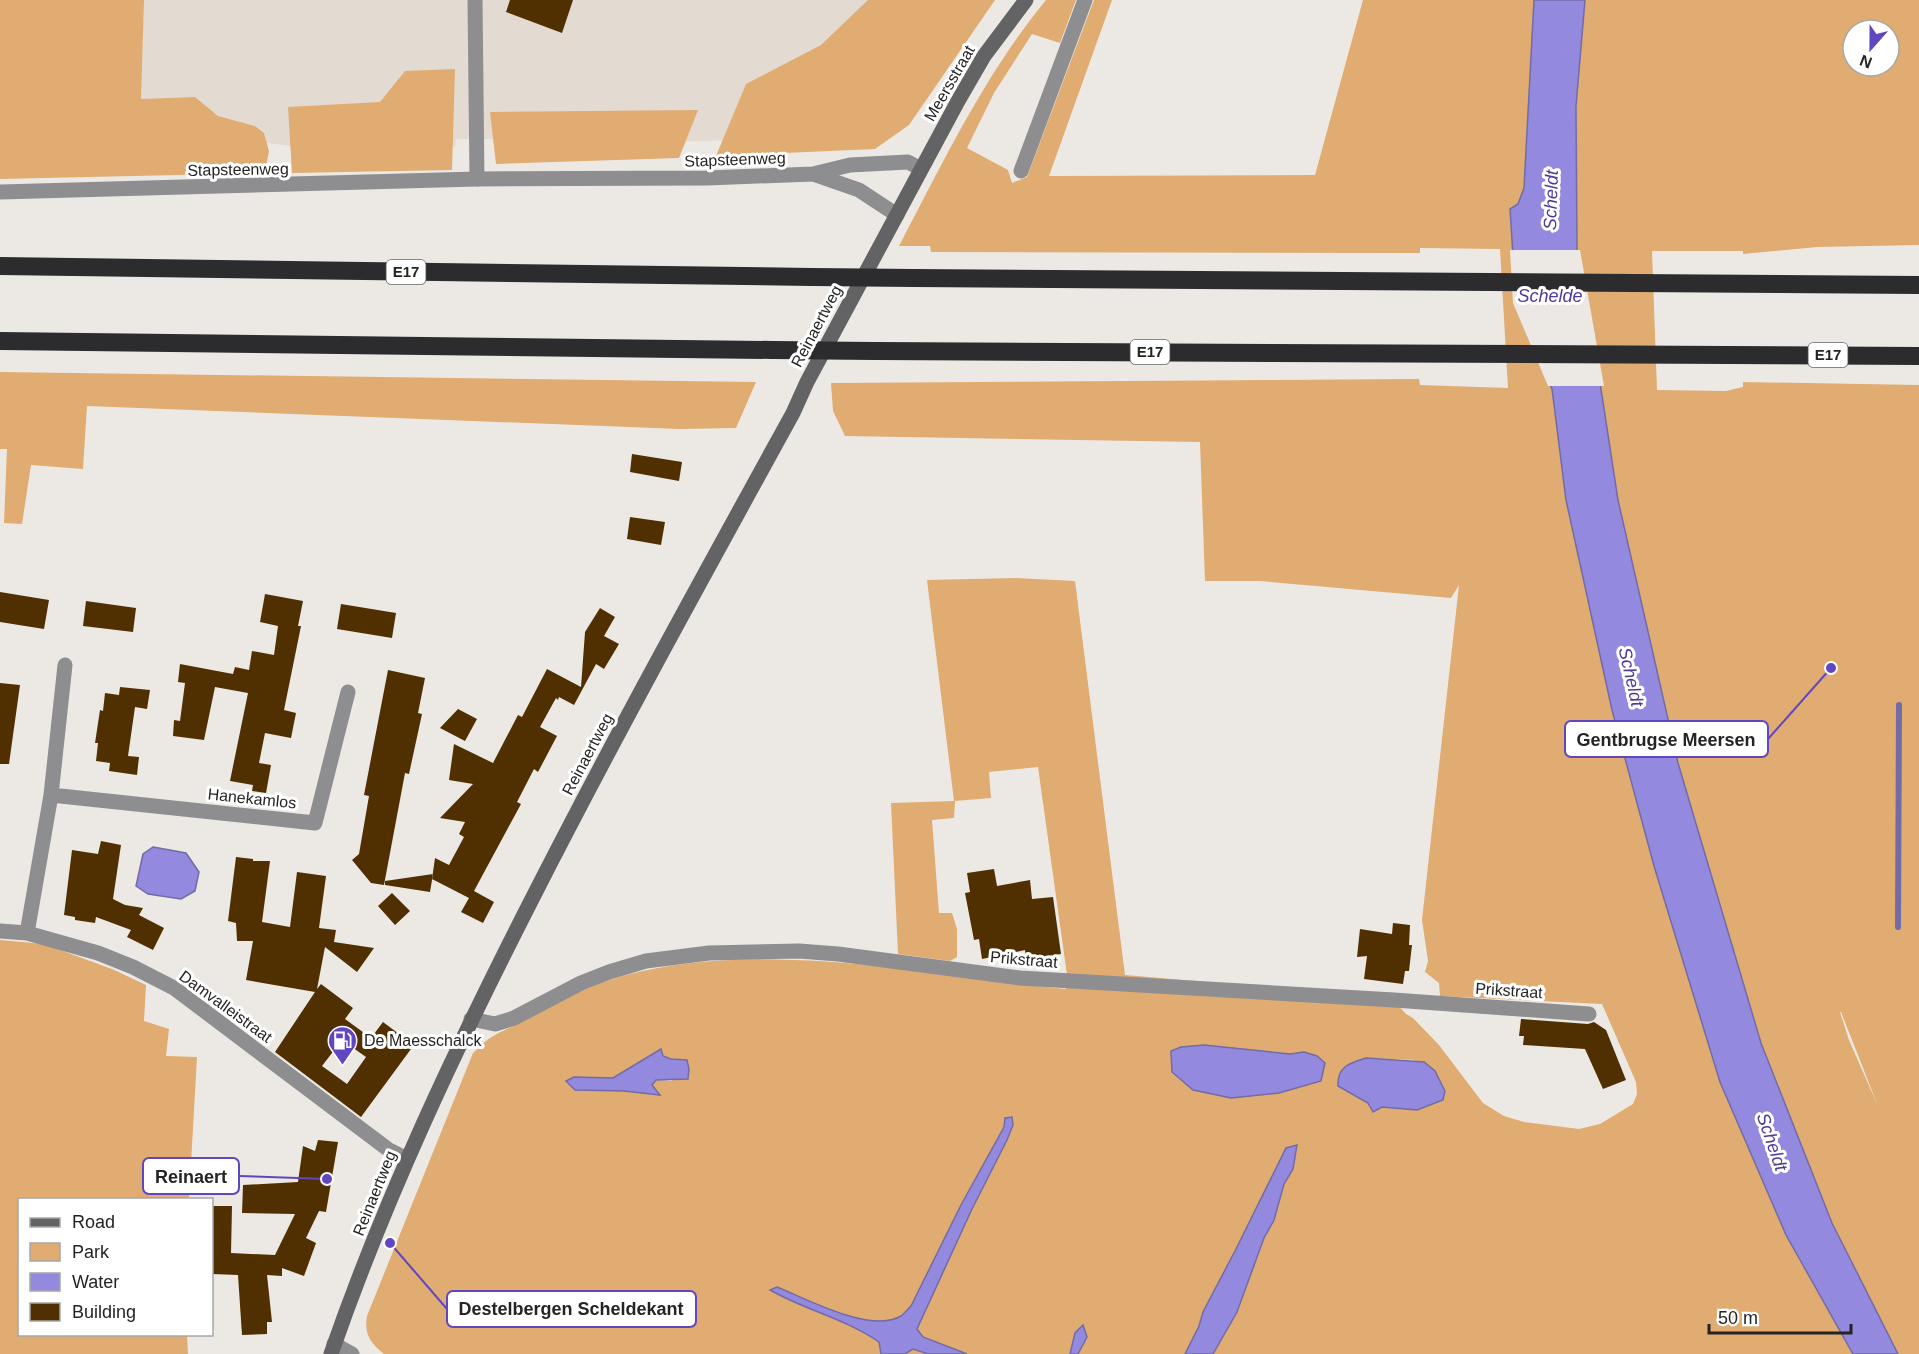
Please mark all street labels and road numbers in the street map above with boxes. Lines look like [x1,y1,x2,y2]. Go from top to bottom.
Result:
street label: Meersstraat [921,42,978,124]
street label: Stapsteenweg [684,149,786,170]
street label: Stapsteenweg [187,160,289,179]
road number: E17 [386,260,426,284]
street label: Reinaertweg [788,283,845,370]
road number: E17 [1130,340,1170,364]
road number: E17 [1808,343,1848,367]
street label: Reinaertweg [559,711,616,798]
street label: Hanekamlos [207,785,297,812]
street label: Prikstraat [990,948,1059,971]
street label: Damvalleistraat [176,967,276,1046]
street label: Prikstraat [1475,980,1544,1001]
street label: Reinaertweg [350,1148,399,1238]

